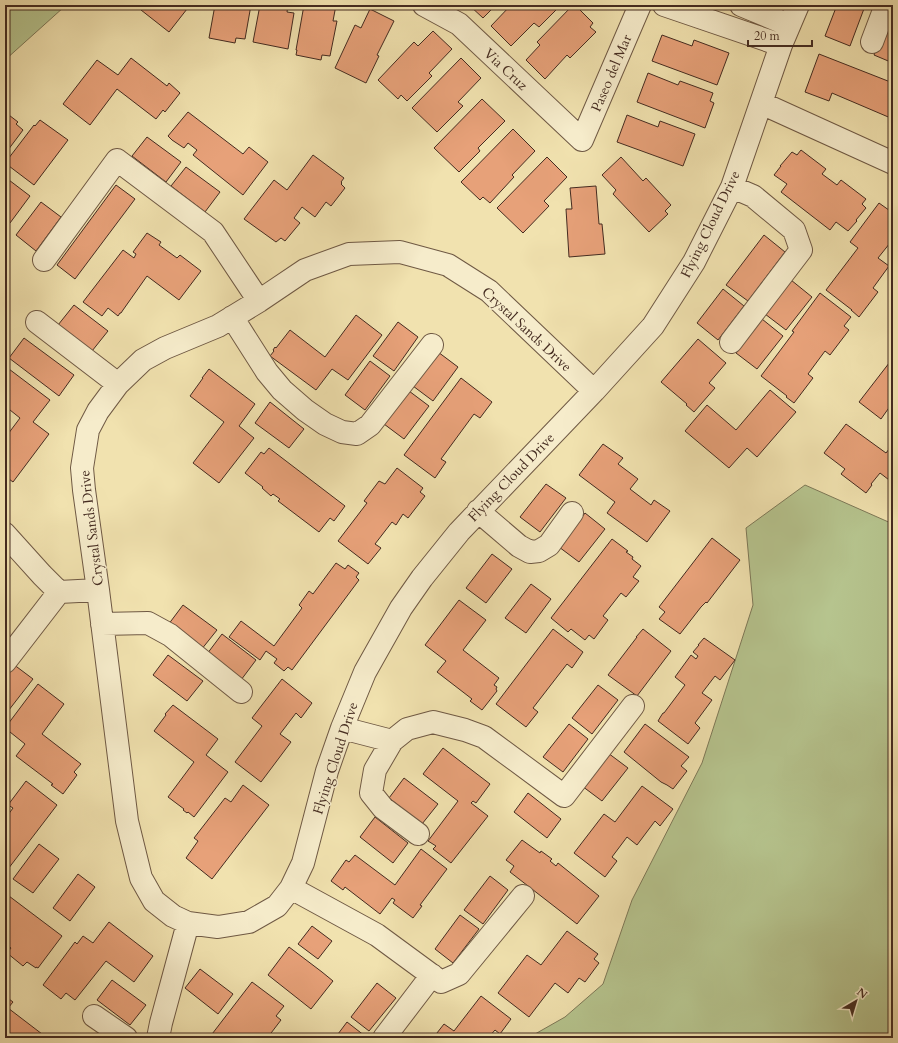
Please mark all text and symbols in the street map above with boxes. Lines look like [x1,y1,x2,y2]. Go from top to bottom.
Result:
scale bar [748,22,812,48]
text: 20 m [754,28,781,44]
street label: Paseo del Mar [587,31,637,115]
street label: Via Cruz [480,44,532,95]
street label: Flying Cloud Drive [676,167,745,281]
street label: Crystal Sands Drive [478,283,576,376]
street label: Flying Cloud Drive [464,429,559,526]
street label: Crystal Sands Drive [75,469,108,587]
street label: Flying Cloud Drive [308,700,363,817]
north arrow [836,981,876,1021]
text: N [853,985,871,1003]

